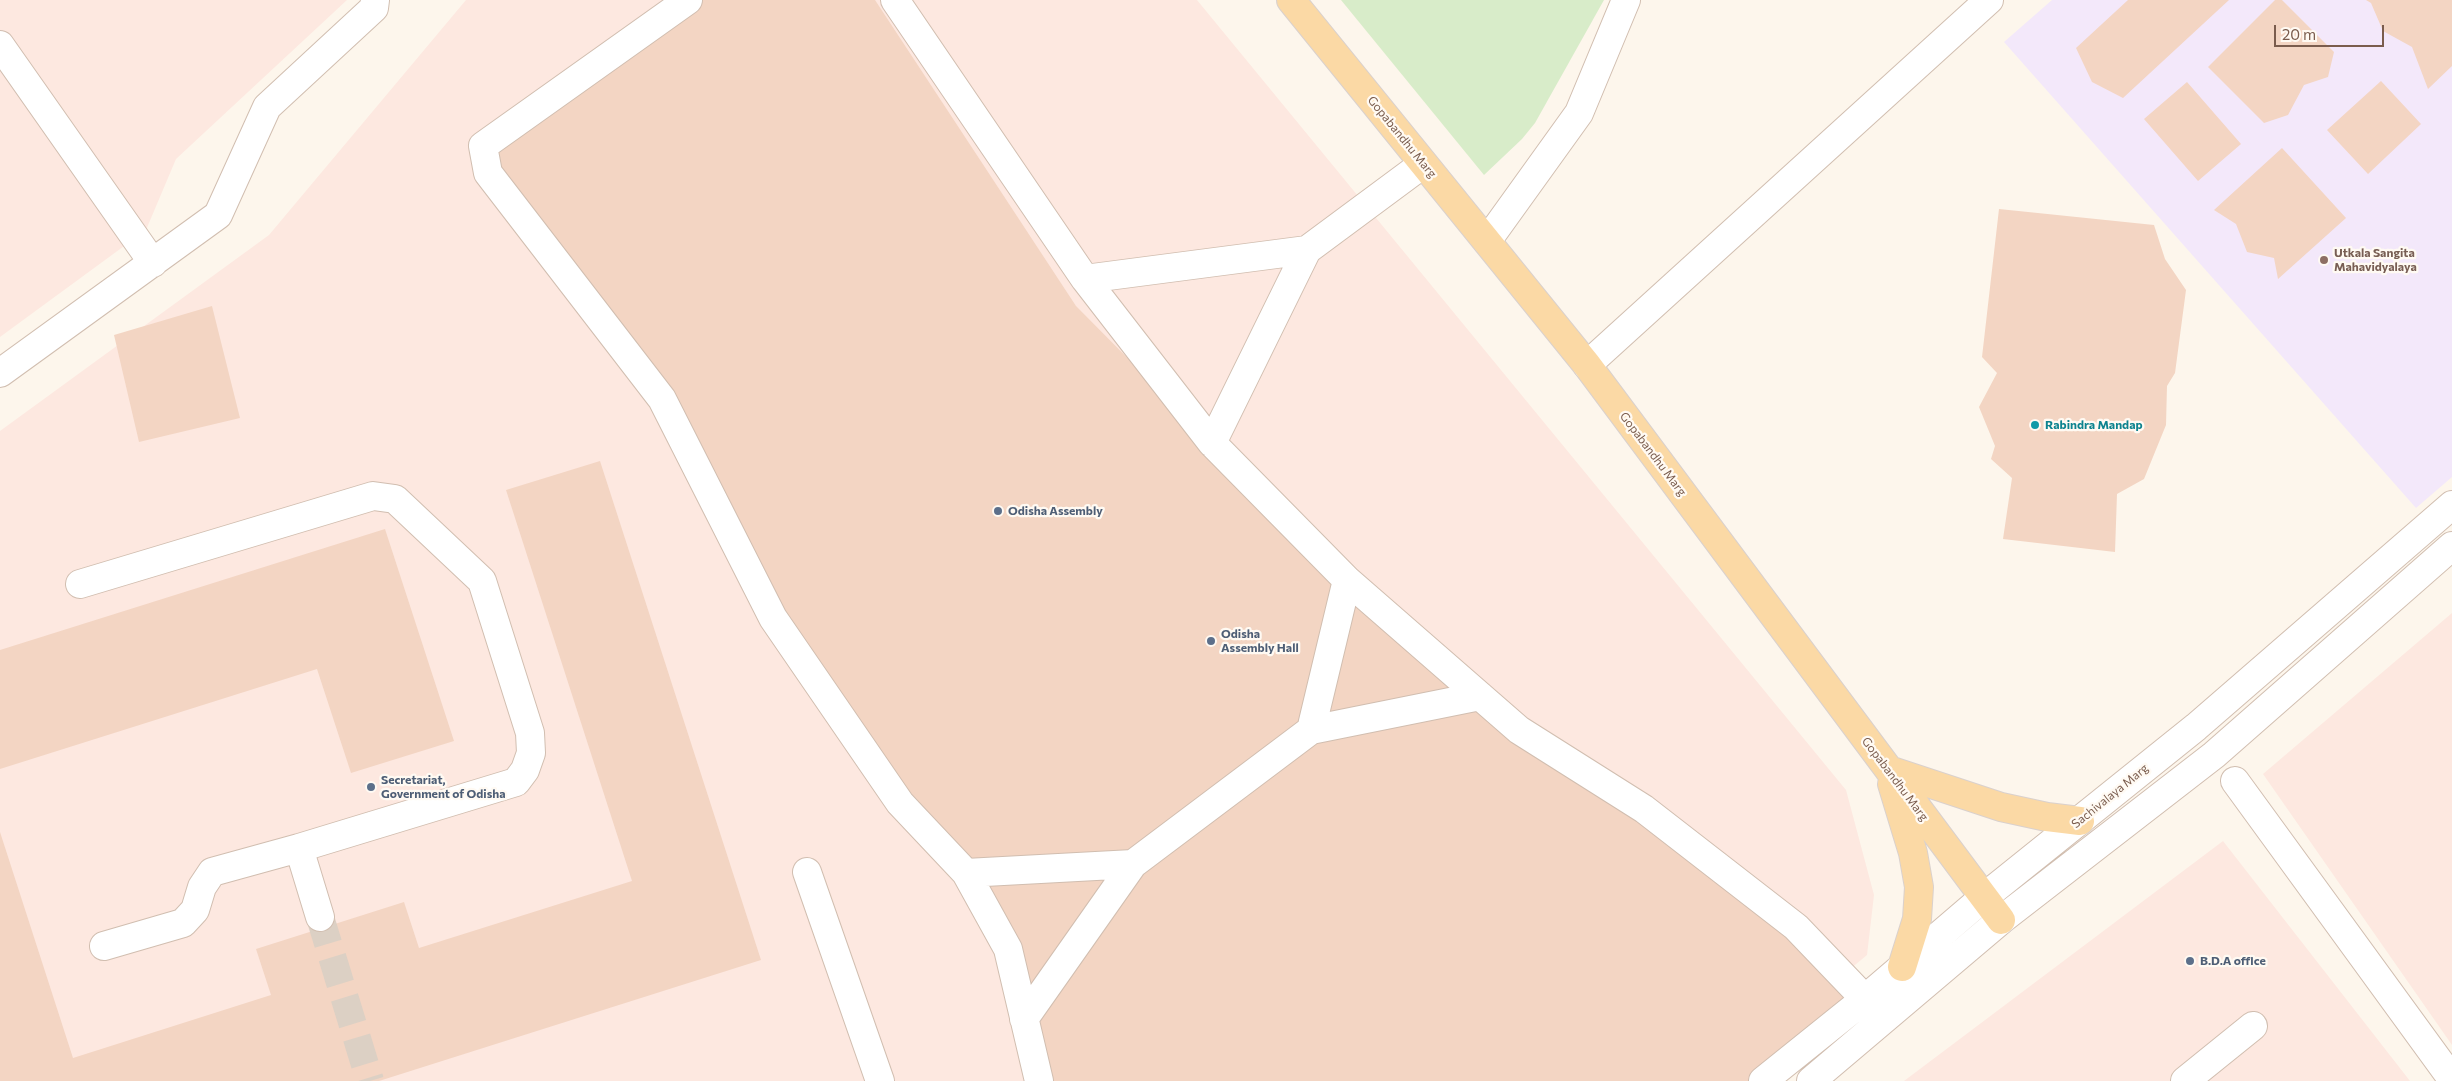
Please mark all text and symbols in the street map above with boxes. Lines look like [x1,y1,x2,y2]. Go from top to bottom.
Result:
scale bar [2277,15,2387,47]
text: 20 m [2282,25,2316,43]
street label: Gopabandhu Marg [1365,93,1439,181]
place label: Utkala Sangita Mahavidyalaya [2334,246,2417,274]
marker: Utkala Sangita Mahavidyalaya [2318,254,2330,266]
street label: Gopabandhu Marg [1617,409,1689,499]
place label: Rabindra Mandap [2045,418,2143,432]
marker: Rabindra Mandap [2029,419,2041,431]
place label: Odisha Assembly [1008,504,1103,518]
marker: Odisha Assembly [992,505,1004,517]
place label: Odisha Assembly Hall [1221,627,1299,655]
marker: Odisha Assembly Hall [1205,635,1217,647]
street label: Gopabandhu Marg [1859,734,1931,824]
street label: Sachivalaya Marg [2069,761,2151,831]
place label: Secretariat, Government of Odisha [381,773,506,801]
marker: Secretariat, Government of Odisha [365,781,377,793]
place label: B.D.A office [2200,954,2266,968]
marker: B.D.A office [2184,955,2196,967]

